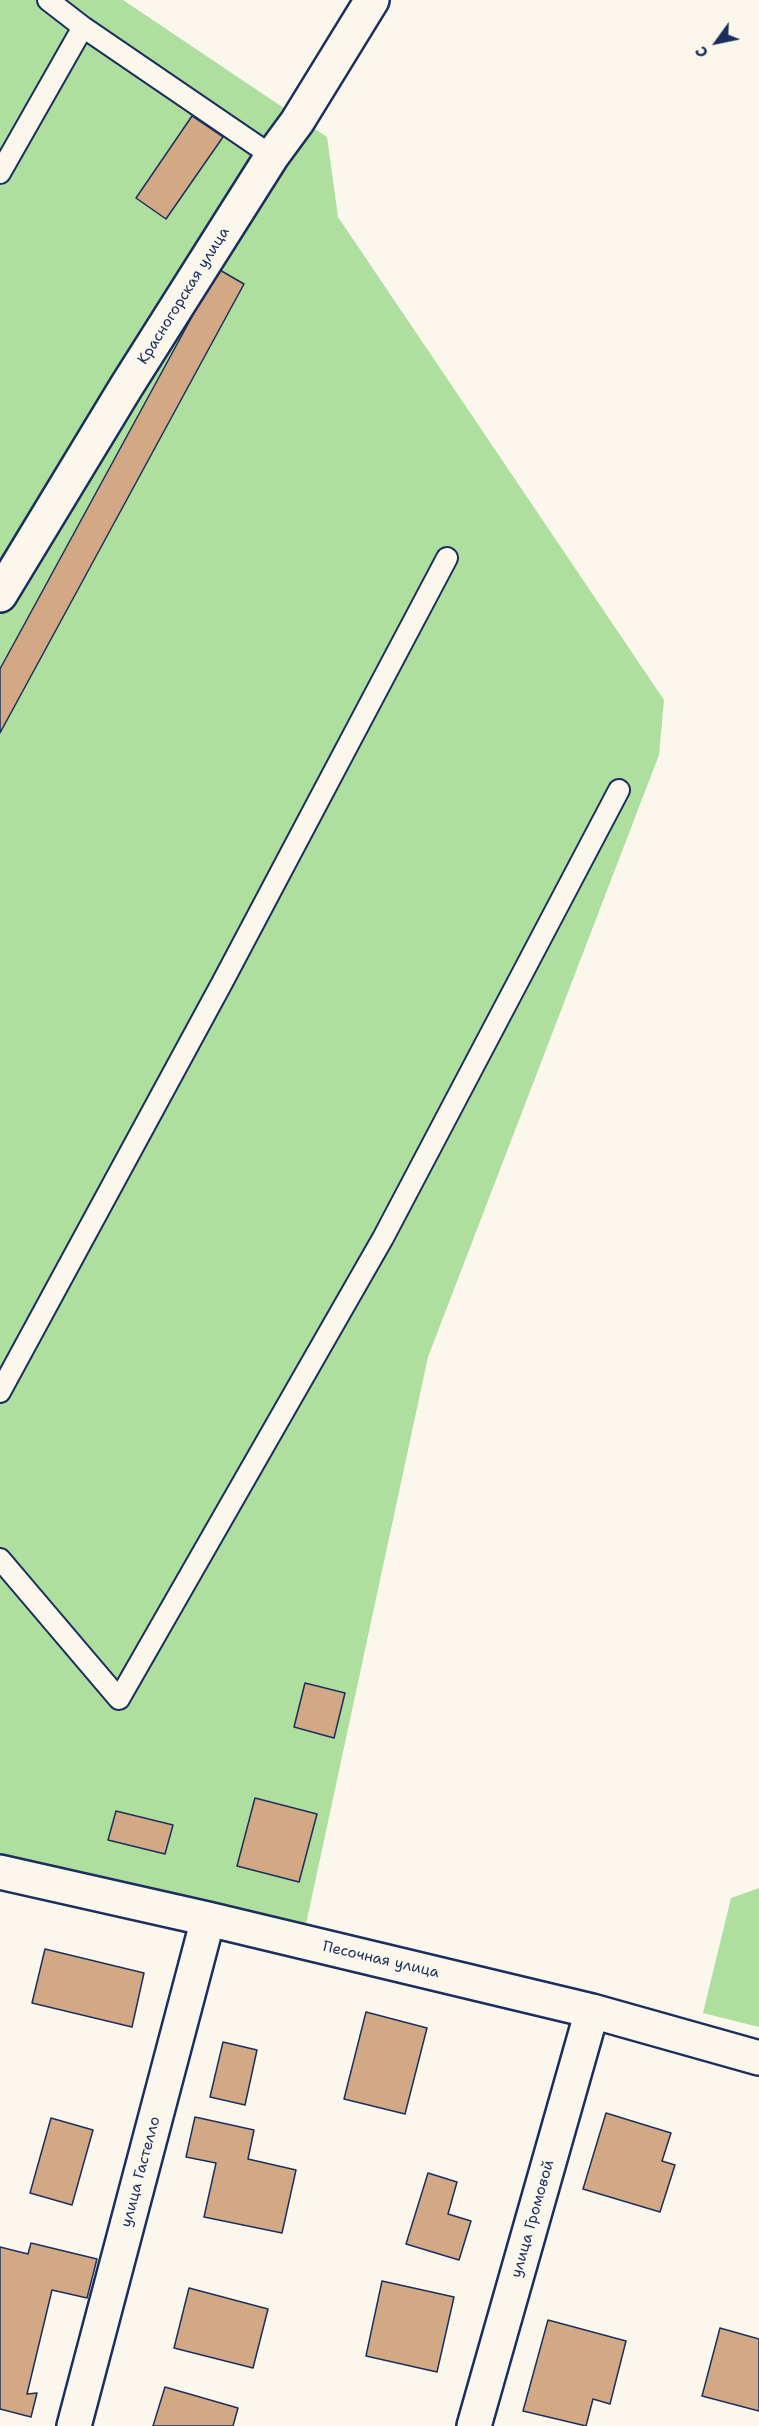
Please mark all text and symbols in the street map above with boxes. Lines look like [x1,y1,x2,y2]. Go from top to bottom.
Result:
north arrow [687,12,747,72]
text: С [690,42,713,62]
street label: Красногорская улица [134,224,234,368]
street label: Песочная улица [321,1938,441,1982]
street label: улица Гастелло [118,2115,164,2229]
street label: улица Громовой [508,2158,558,2280]

